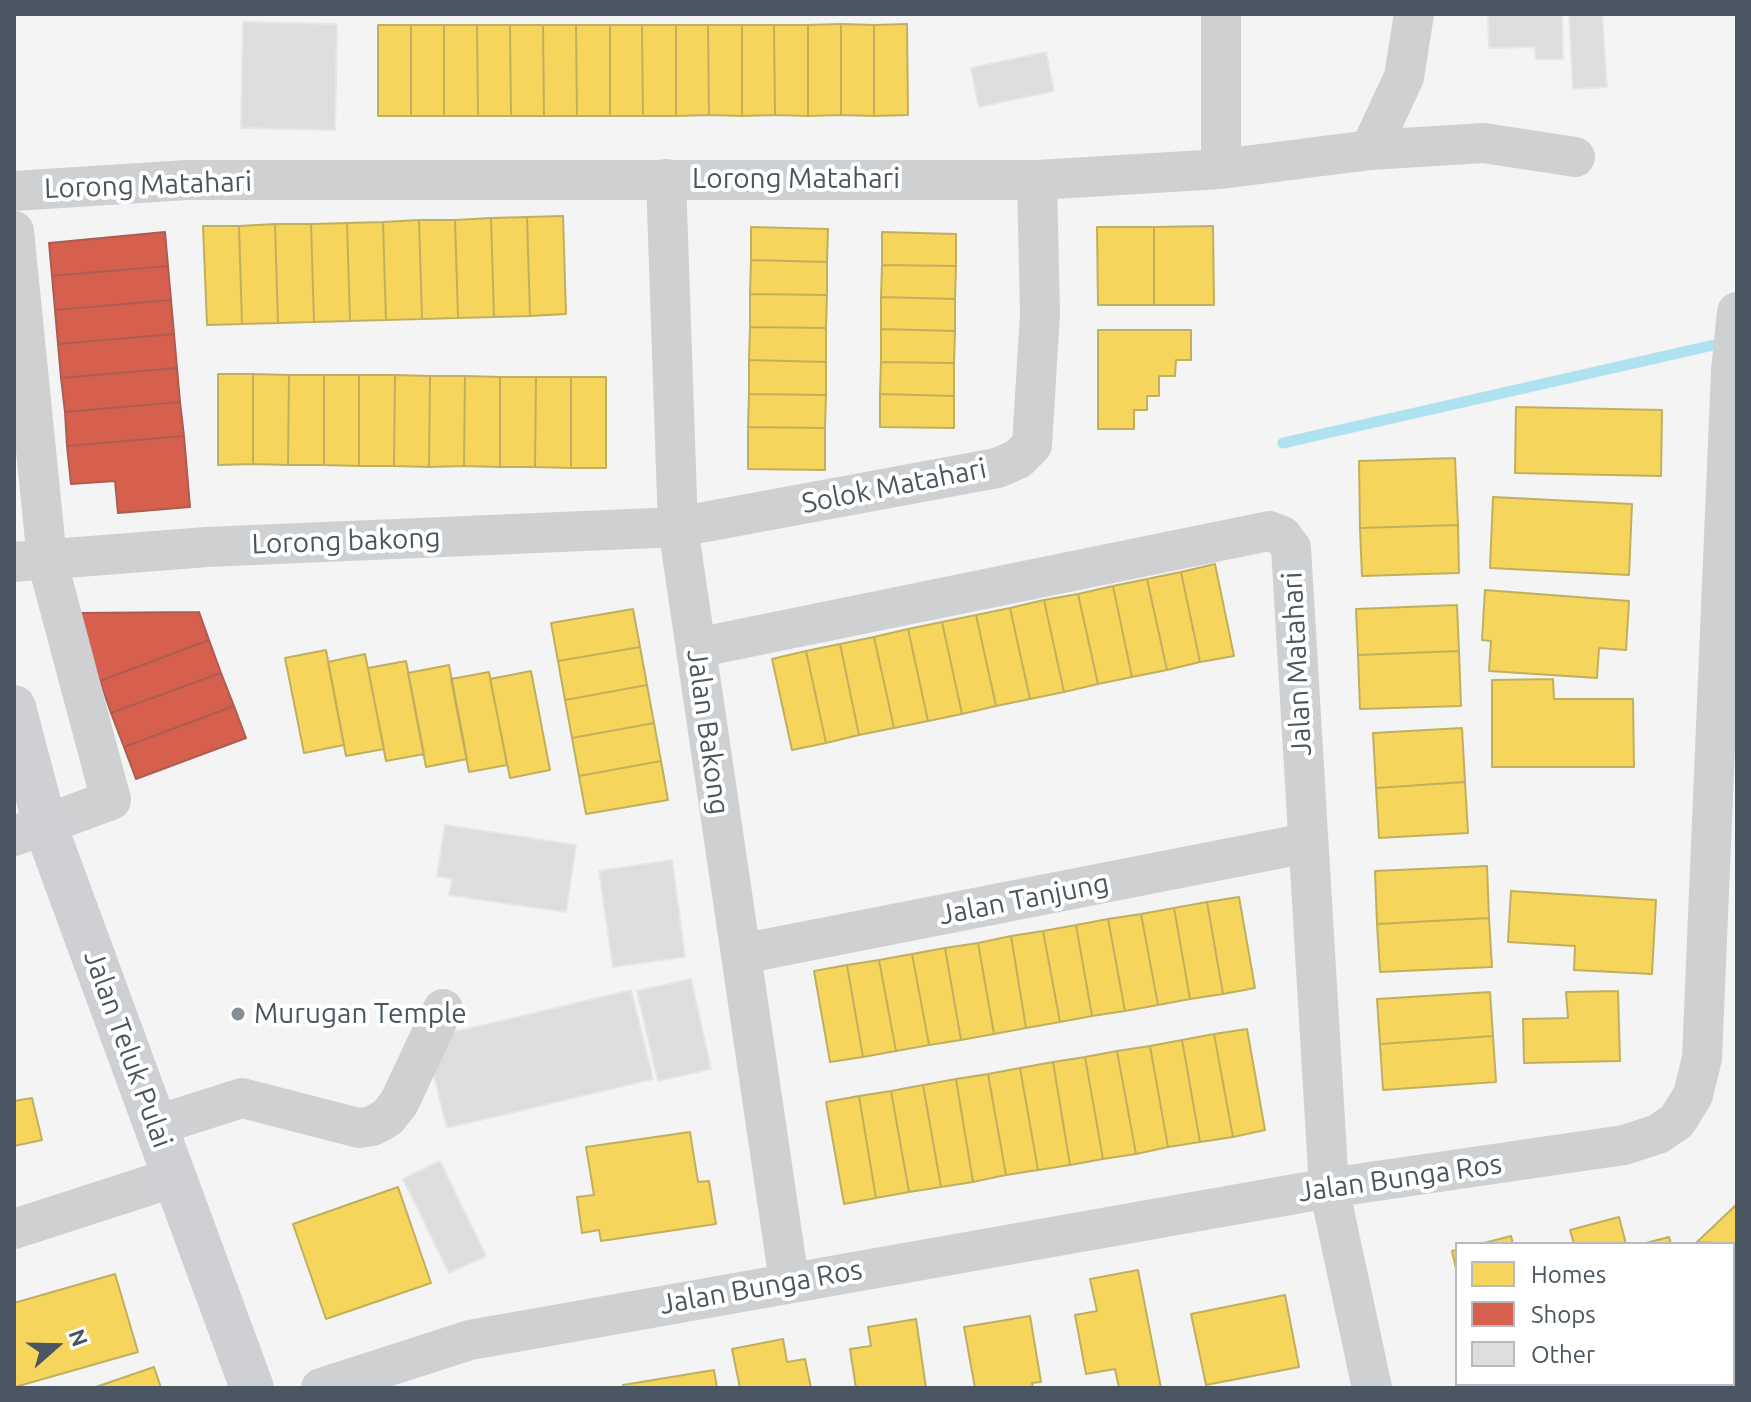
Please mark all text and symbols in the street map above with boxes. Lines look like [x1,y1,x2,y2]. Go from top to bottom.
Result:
street label: Lorong Matahari [692,162,900,196]
street label: Lorong Matahari [43,165,253,205]
street label: Solok Matahari [799,452,989,520]
street label: Lorong bakong [251,521,441,561]
street label: Jalan Matahari [1275,571,1319,757]
street label: Jalan Bakong [680,647,736,817]
street label: Jalan Tanjung [936,866,1112,932]
street label: Jalan Teluk Pulai [77,946,179,1152]
place label: Murugan Temple [254,997,467,1031]
marker: Murugan Temple [229,1005,247,1023]
street label: Jalan Bunga Ros [1296,1147,1504,1209]
legend [1455,1242,1735,1386]
street label: Jalan Bunga Ros [657,1253,865,1321]
text: Homes [1531,1261,1606,1288]
text: Shops [1531,1301,1596,1328]
north arrow [16,1306,96,1386]
text: N [64,1326,94,1350]
text: Other [1531,1341,1595,1368]

